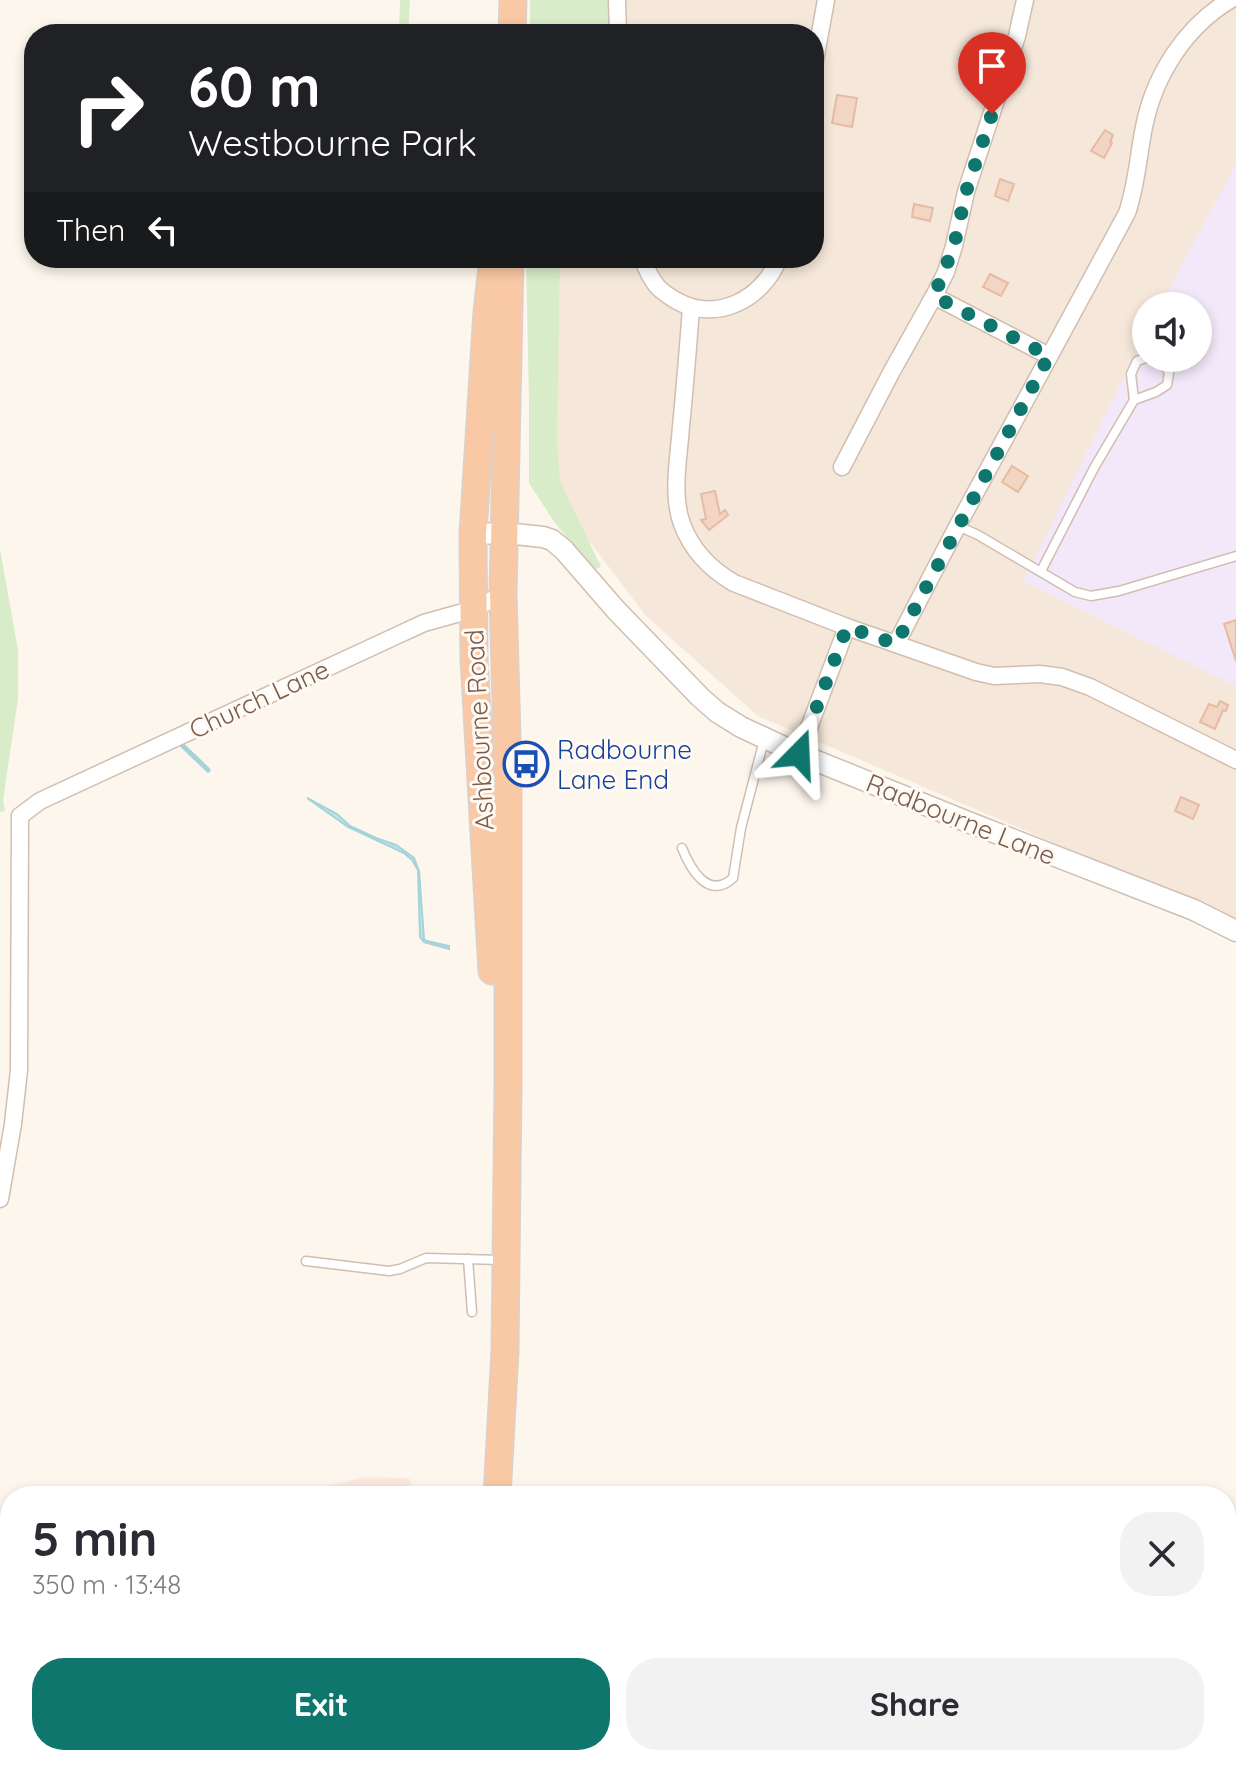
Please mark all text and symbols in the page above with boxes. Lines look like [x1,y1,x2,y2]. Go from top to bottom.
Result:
pin [958,32,1026,114]
icon: arrive [970,44,1014,88]
text: 60 m [188,51,321,121]
icon: right [56,56,160,160]
text: Westbourne Park [188,120,477,165]
icon: left [141,208,185,252]
text: Then [56,211,125,249]
map controls [1132,292,1212,372]
button: sound [1132,292,1212,372]
street label: Ashbourne Road [457,629,501,831]
street label: Church Lane [184,652,334,746]
position arrow [757,712,841,796]
place label: Radbourne Lane End [557,733,692,796]
bus stop icon: Radbourne Lane End [502,740,550,788]
street label: Radbourne Lane [861,766,1061,872]
text: 5 min [32,1508,157,1568]
button: close [1120,1512,1204,1596]
text: 350 m · 13:48 [32,1568,181,1601]
button: Exit [32,1658,610,1750]
button: Share [626,1658,1204,1750]

